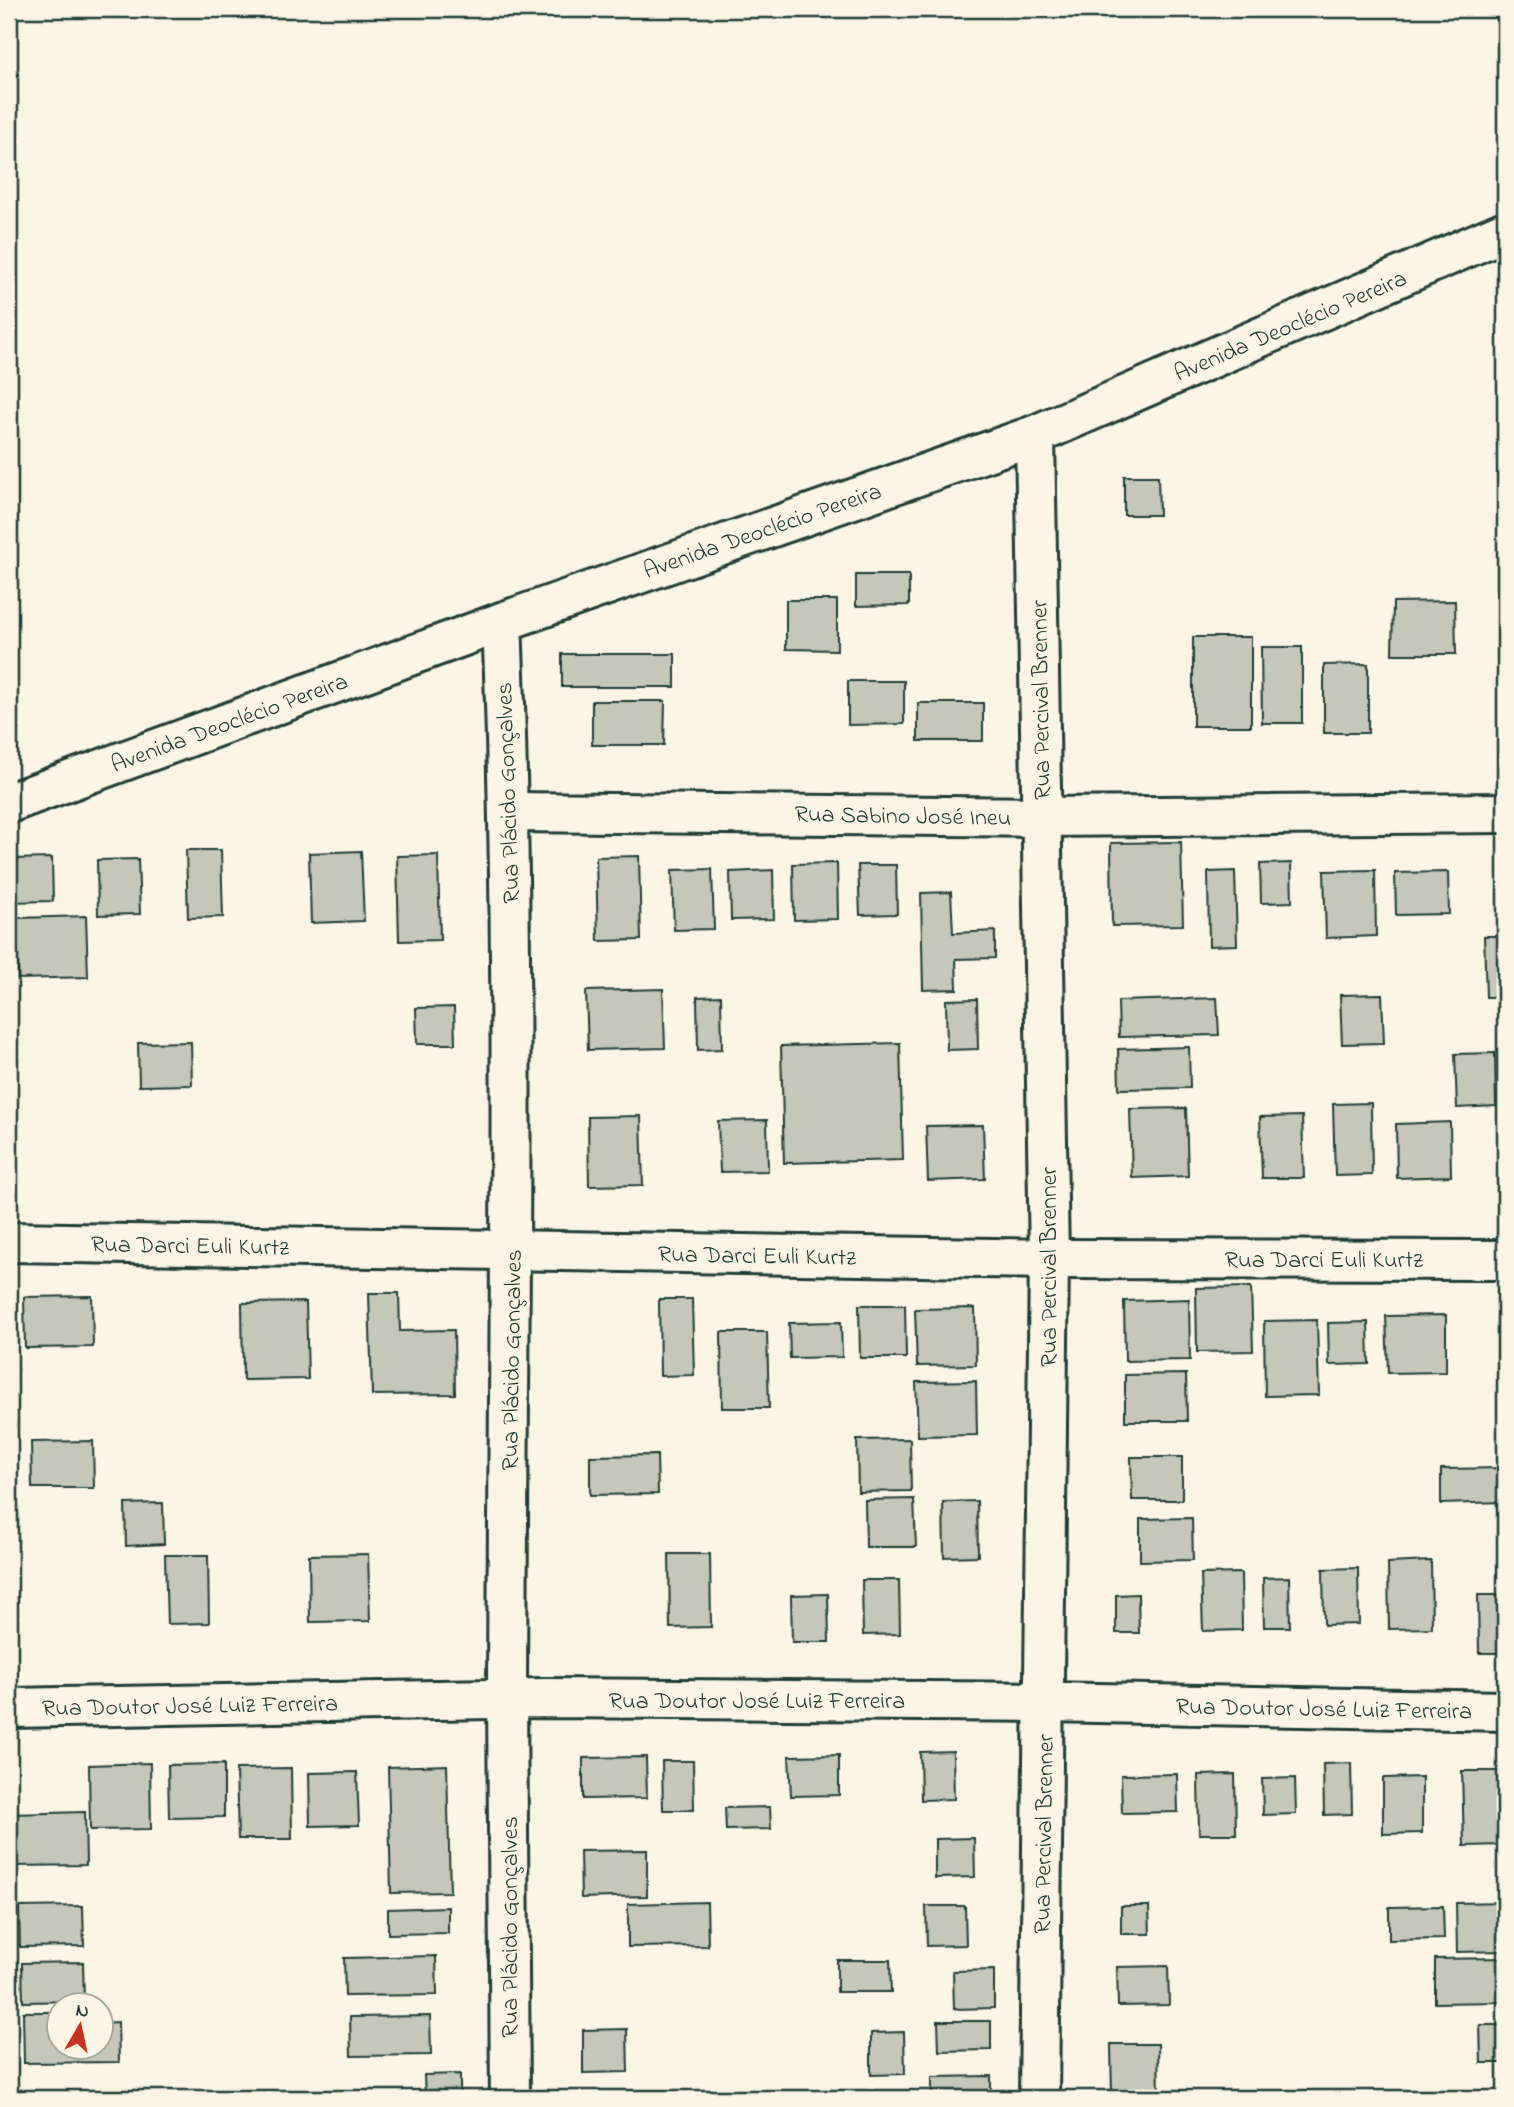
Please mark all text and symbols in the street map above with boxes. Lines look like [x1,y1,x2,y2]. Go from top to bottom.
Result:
street label: Avenida Deoclécio Pereira [1169,262,1413,392]
street label: Avenida Deoclécio Pereira [639,475,887,590]
street label: Rua Percival Brenner [1023,599,1062,800]
street label: Avenida Deoclécio Pereira [106,665,353,784]
street label: Rua Plácido Gonçalves [488,682,531,904]
street label: Rua Sabino José Ineu [794,798,1012,837]
street label: Rua Percival Brenner [1033,1166,1068,1367]
street label: Rua Darci Euli Kurtz [91,1228,290,1267]
street label: Rua Darci Euli Kurtz [658,1238,857,1277]
street label: Rua Darci Euli Kurtz [1225,1244,1424,1279]
street label: Rua Plácido Gonçalves [494,1249,533,1471]
street label: Rua Doutor José Luiz Ferreira [609,1685,905,1720]
street label: Rua Doutor José Luiz Ferreira [42,1687,339,1728]
street label: Rua Doutor José Luiz Ferreira [1175,1690,1472,1731]
street label: Rua Percival Brenner [1026,1733,1065,1934]
street label: Rua Plácido Gonçalves [494,1816,529,2038]
north arrow [46,1992,116,2062]
text: N [74,1997,91,2026]

